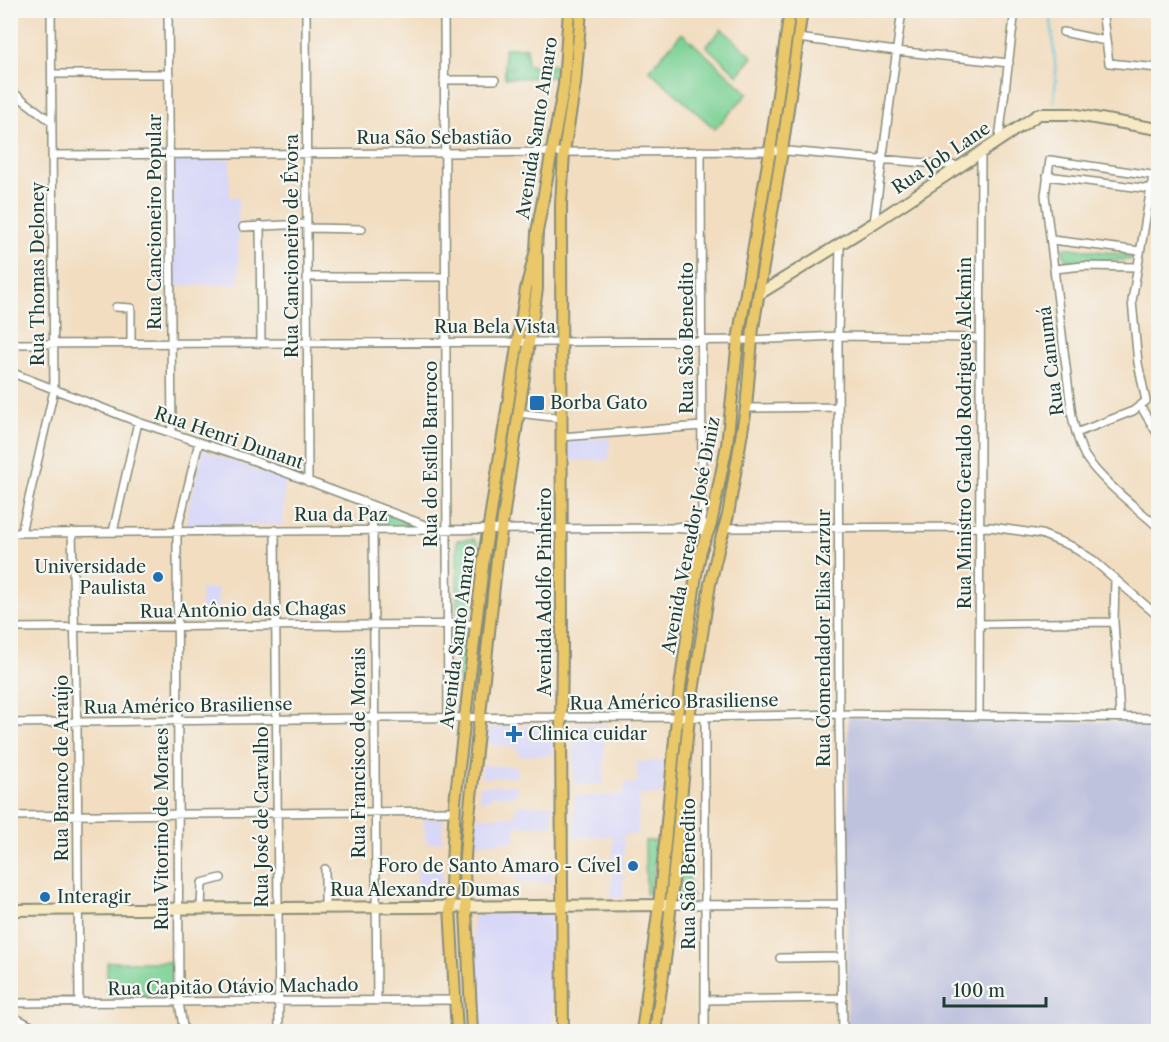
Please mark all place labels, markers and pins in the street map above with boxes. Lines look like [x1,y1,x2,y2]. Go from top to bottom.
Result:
place label: Borba Gato [550,392,648,414]
marker: Borba Gato [528,394,546,412]
place label: Universidade Paulista [34,556,146,599]
marker: Universidade Paulista [151,570,165,584]
place label: Clinica cuidar [528,723,647,745]
marker: Clinica cuidar [505,725,523,743]
place label: Foro de Santo Amaro - Cível [377,855,621,877]
marker: Foro de Santo Amaro - Cível [626,859,640,873]
place label: Interagir [57,886,131,908]
marker: Interagir [38,890,52,904]

